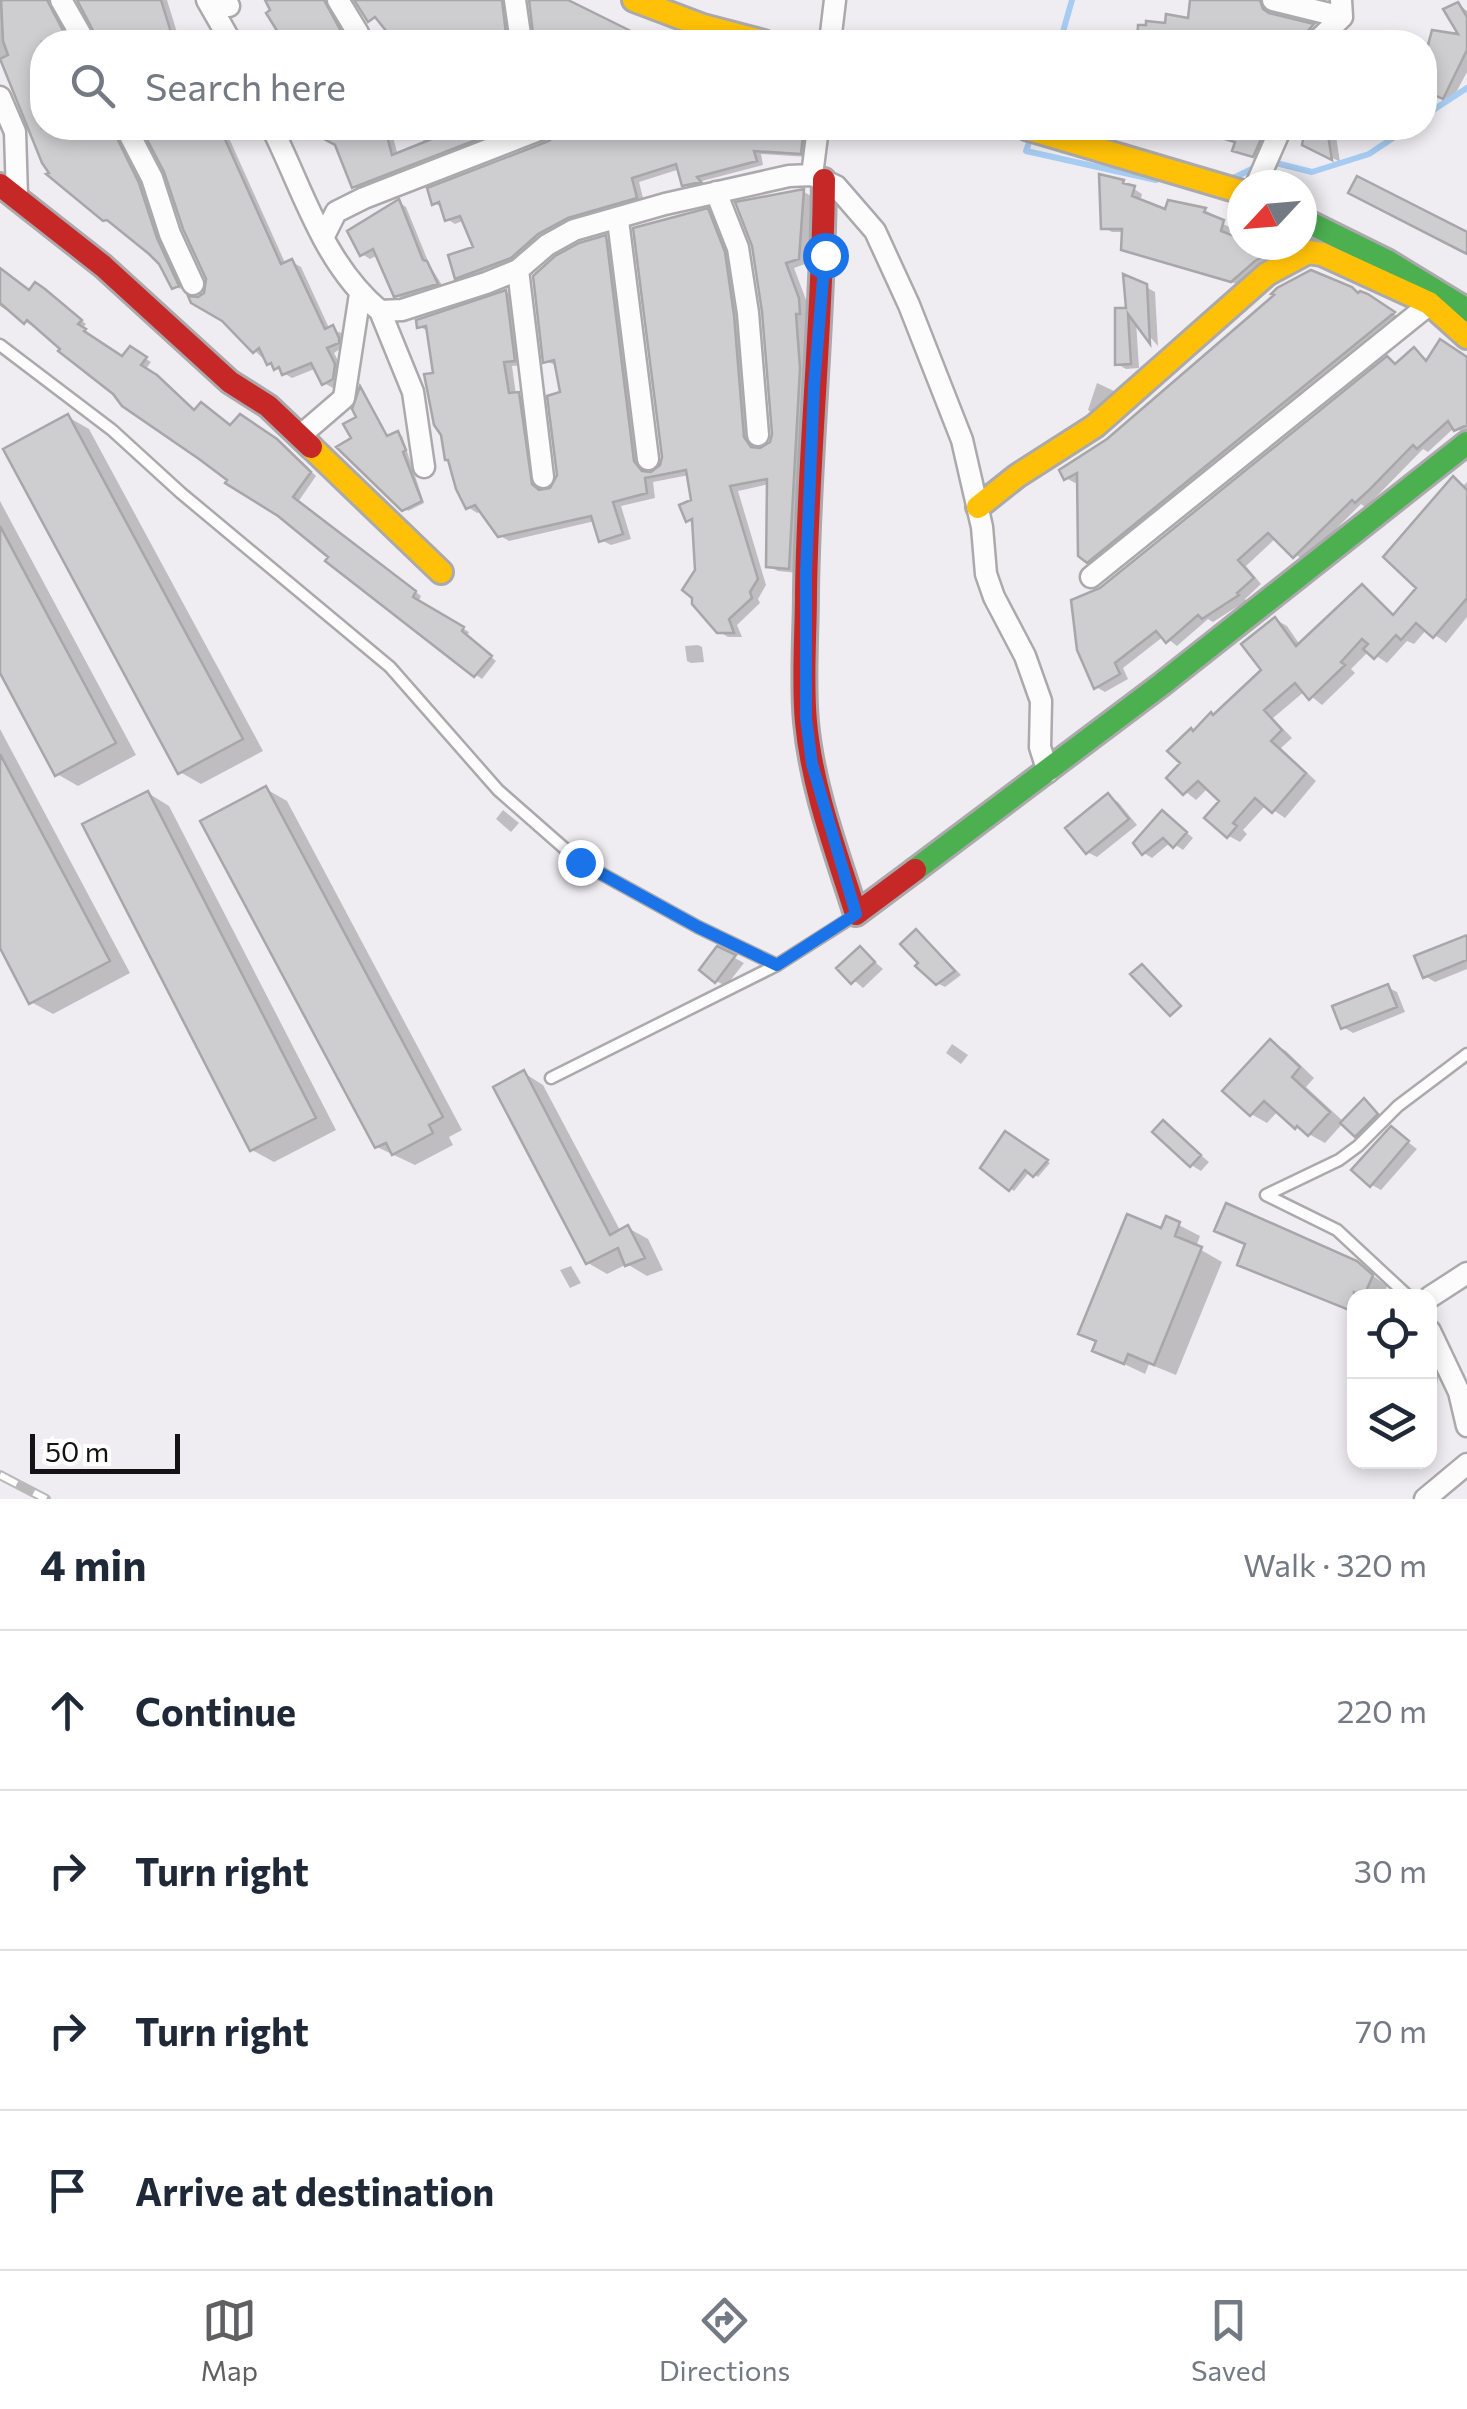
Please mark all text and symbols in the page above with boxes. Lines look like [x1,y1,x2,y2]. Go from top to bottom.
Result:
search box [30,30,1437,140]
icon: search [65,58,120,113]
text: Search here [145,62,346,109]
north arrow [1227,170,1317,260]
route start [803,233,849,279]
route end [558,840,604,886]
map controls [1347,1289,1437,1469]
button: locate [1347,1289,1437,1379]
button: layers [1347,1379,1437,1469]
scale bar [30,1429,180,1474]
text: 50 m [45,1434,109,1468]
text: 4 min [40,1538,146,1590]
text: Walk · 320 m [1243,1544,1427,1584]
icon: ahead [40,1683,95,1738]
text: Continue [135,1687,296,1734]
text: 220 m [1337,1690,1427,1730]
icon: right [40,1843,95,1898]
text: Turn right [135,1847,309,1894]
text: 30 m [1354,1850,1427,1890]
icon: right [40,2003,95,2058]
text: Turn right [135,2007,309,2054]
text: 70 m [1355,2010,1427,2050]
icon: arrive [40,2163,95,2218]
text: Arrive at destination [135,2167,494,2214]
tab: Map [200,2293,258,2387]
tab: Directions [659,2293,790,2387]
tab: Saved [1191,2293,1267,2387]

